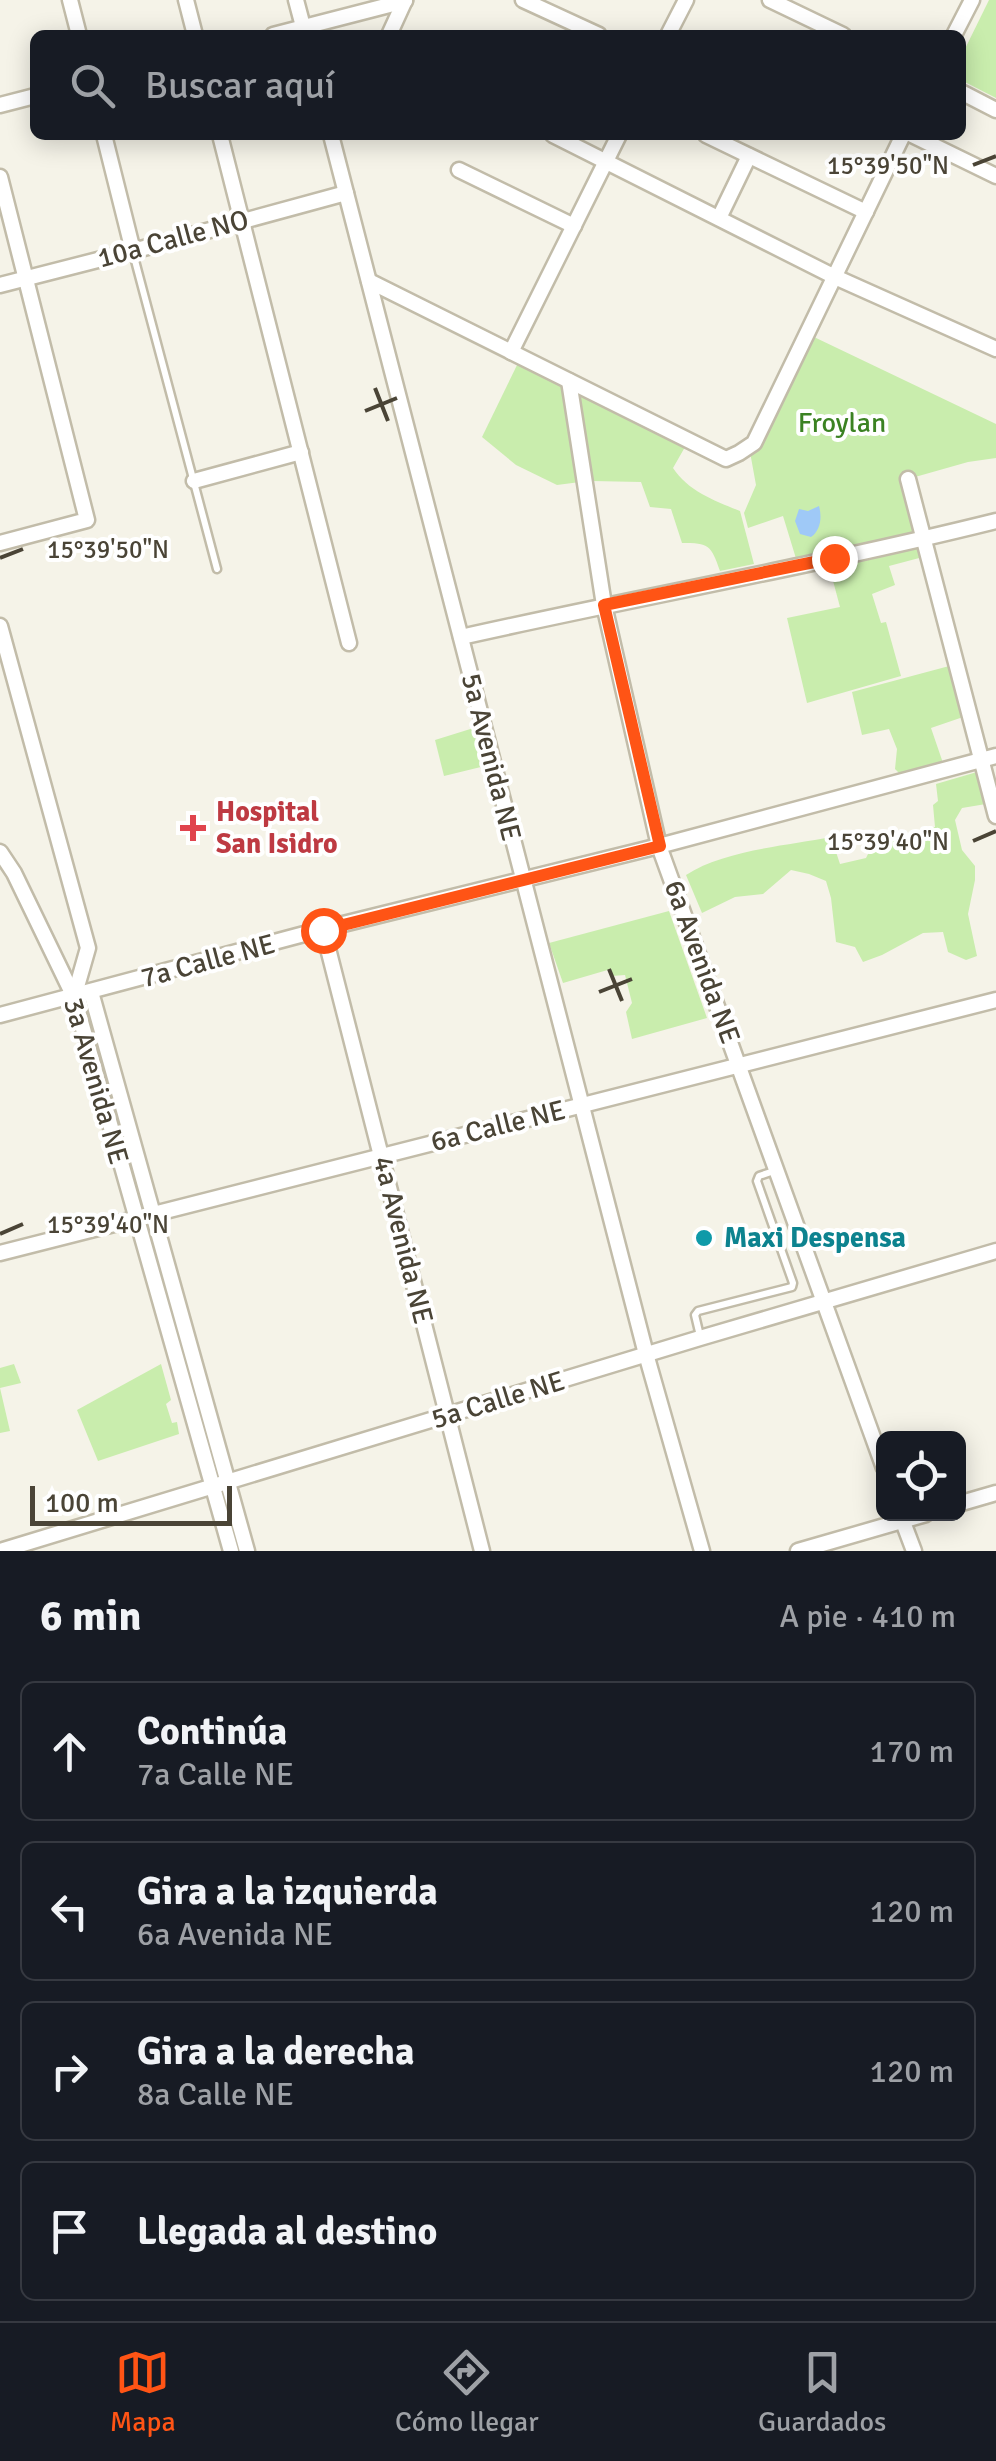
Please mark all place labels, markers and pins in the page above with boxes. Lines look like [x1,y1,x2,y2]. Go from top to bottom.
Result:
place label: Hospital San Isidro [216,795,338,861]
marker: Hospital San Isidro [180,815,206,841]
place label: Maxi Despensa [724,1221,906,1255]
marker: Maxi Despensa [693,1227,715,1249]

